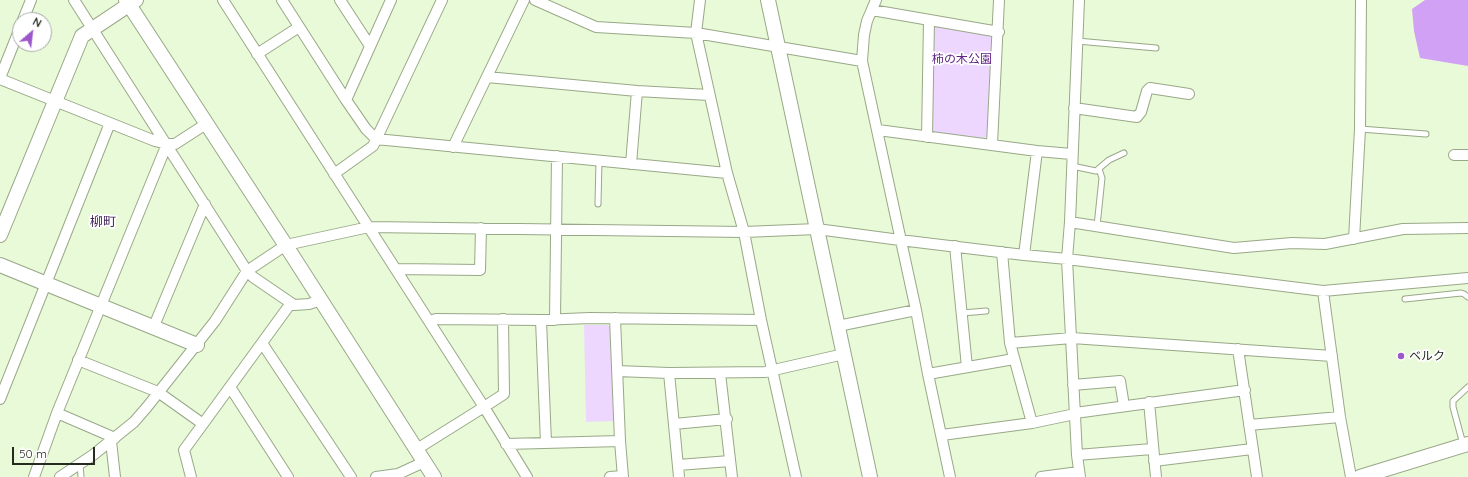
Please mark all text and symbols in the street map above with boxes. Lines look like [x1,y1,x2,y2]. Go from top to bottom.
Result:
north arrow [12,12,52,52]
text: N [30,14,44,30]
park label: 柿の木公園 [932,52,992,66]
district label: 柳町 [90,214,116,230]
place label: ベルク [1409,349,1445,363]
marker: ベルク [1396,351,1406,361]
scale bar [14,439,97,465]
text: 50 m [19,446,47,461]

